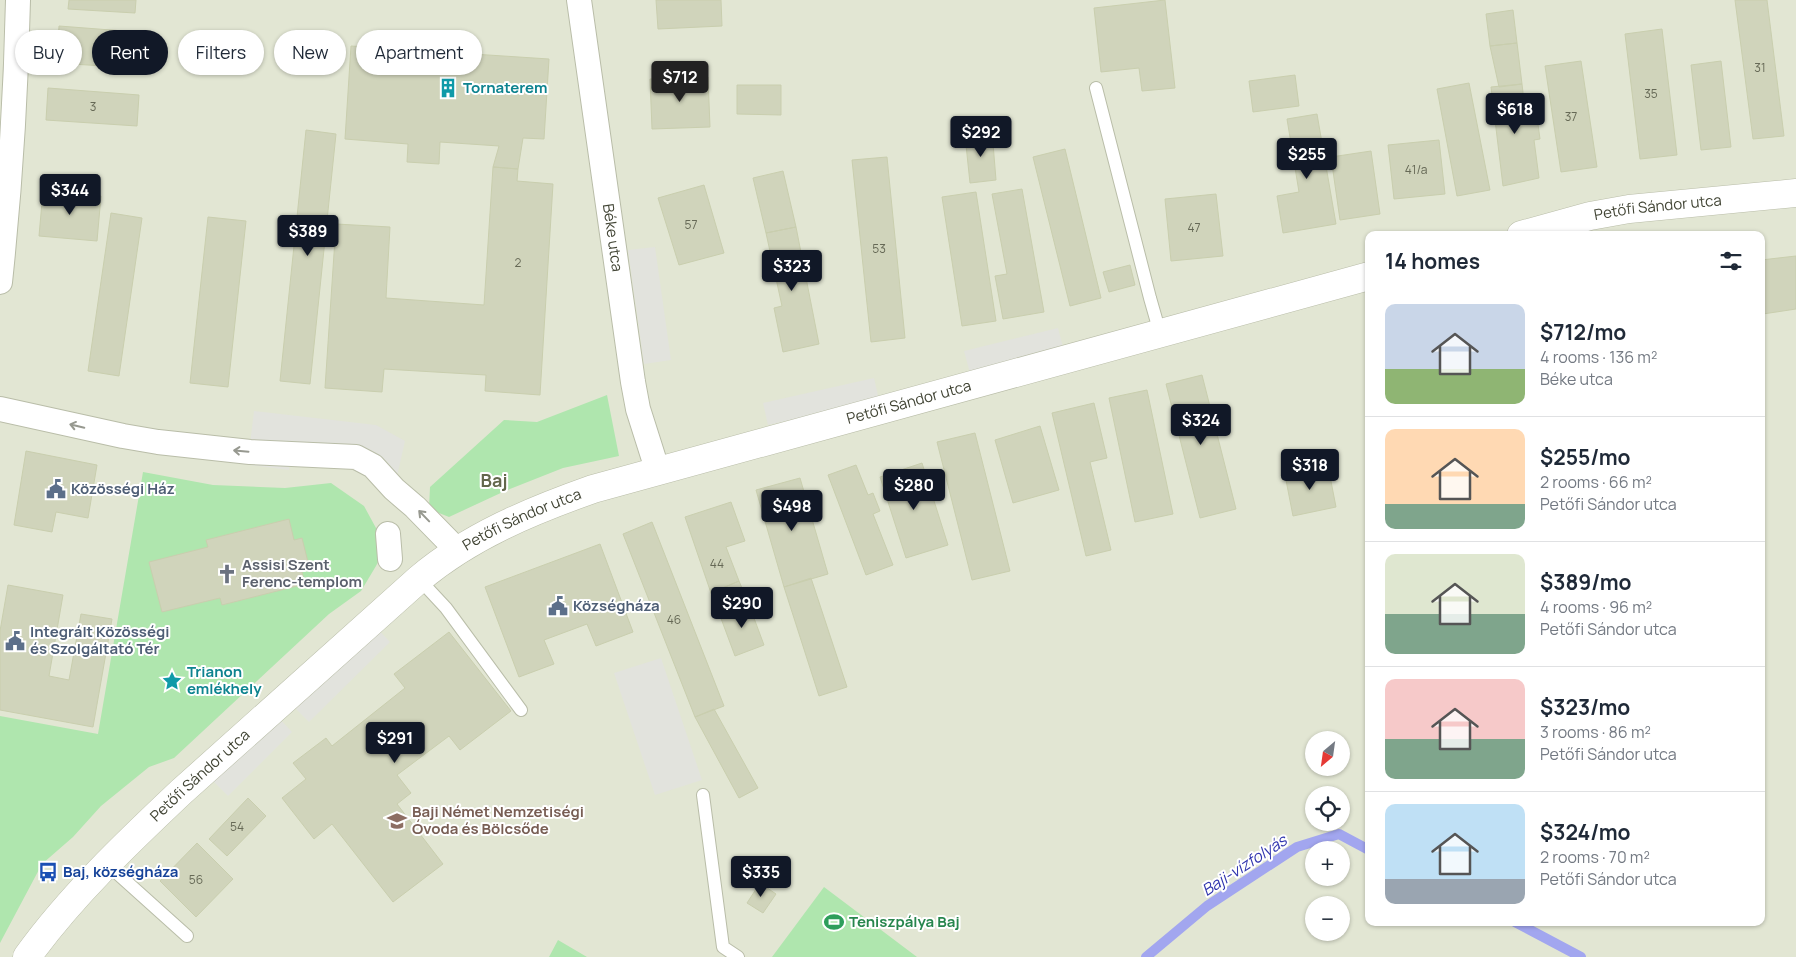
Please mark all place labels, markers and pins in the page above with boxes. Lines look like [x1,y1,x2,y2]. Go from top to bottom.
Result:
pin: $712 [650,61,710,103]
building icon: Tornaterem [437,77,459,99]
place label: Tornaterem [463,77,547,98]
pin: $618 [1485,92,1545,135]
pin: $292 [951,116,1011,158]
pin: $255 [1277,138,1337,180]
pin: $344 [40,174,100,216]
pin: $389 [278,214,338,257]
pin: $323 [762,250,822,292]
pin: $324 [1171,404,1231,446]
pin: $318 [1280,448,1340,491]
pin: $280 [884,468,944,511]
public building icon: Közösségi Ház [45,478,67,500]
place label: Közösségi Ház [71,478,175,499]
pin: $498 [762,490,822,532]
place label: Assisi Szent Ferenc-templom [242,554,362,592]
church icon: Assisi Szent Ferenc-templom [216,563,238,585]
pin: $290 [712,586,772,629]
public building icon: Községháza [547,595,569,617]
place label: Községháza [573,595,660,616]
place label: Integrált Közösségi és Szolgáltató Tér [30,621,169,659]
public building icon: Integrált Közösségi és Szolgáltató Tér [4,630,26,652]
place label: Trianon emlékhely [187,661,262,699]
place icon: Trianon emlékhely [161,670,183,692]
pin: $291 [365,722,425,764]
place label: Baji Német Nemzetiségi Óvoda és Bölcsőde [412,801,584,839]
school or university icon: Baji Német Nemzetiségi Óvoda és Bölcsőde [386,810,408,832]
pin: $335 [731,856,791,898]
bus stop icon: Baj, községháza [37,861,59,883]
place label: Baj, községháza [63,861,178,882]
sports icon: Teniszpálya Baj [823,911,845,933]
place label: Teniszpálya Baj [849,911,960,932]

